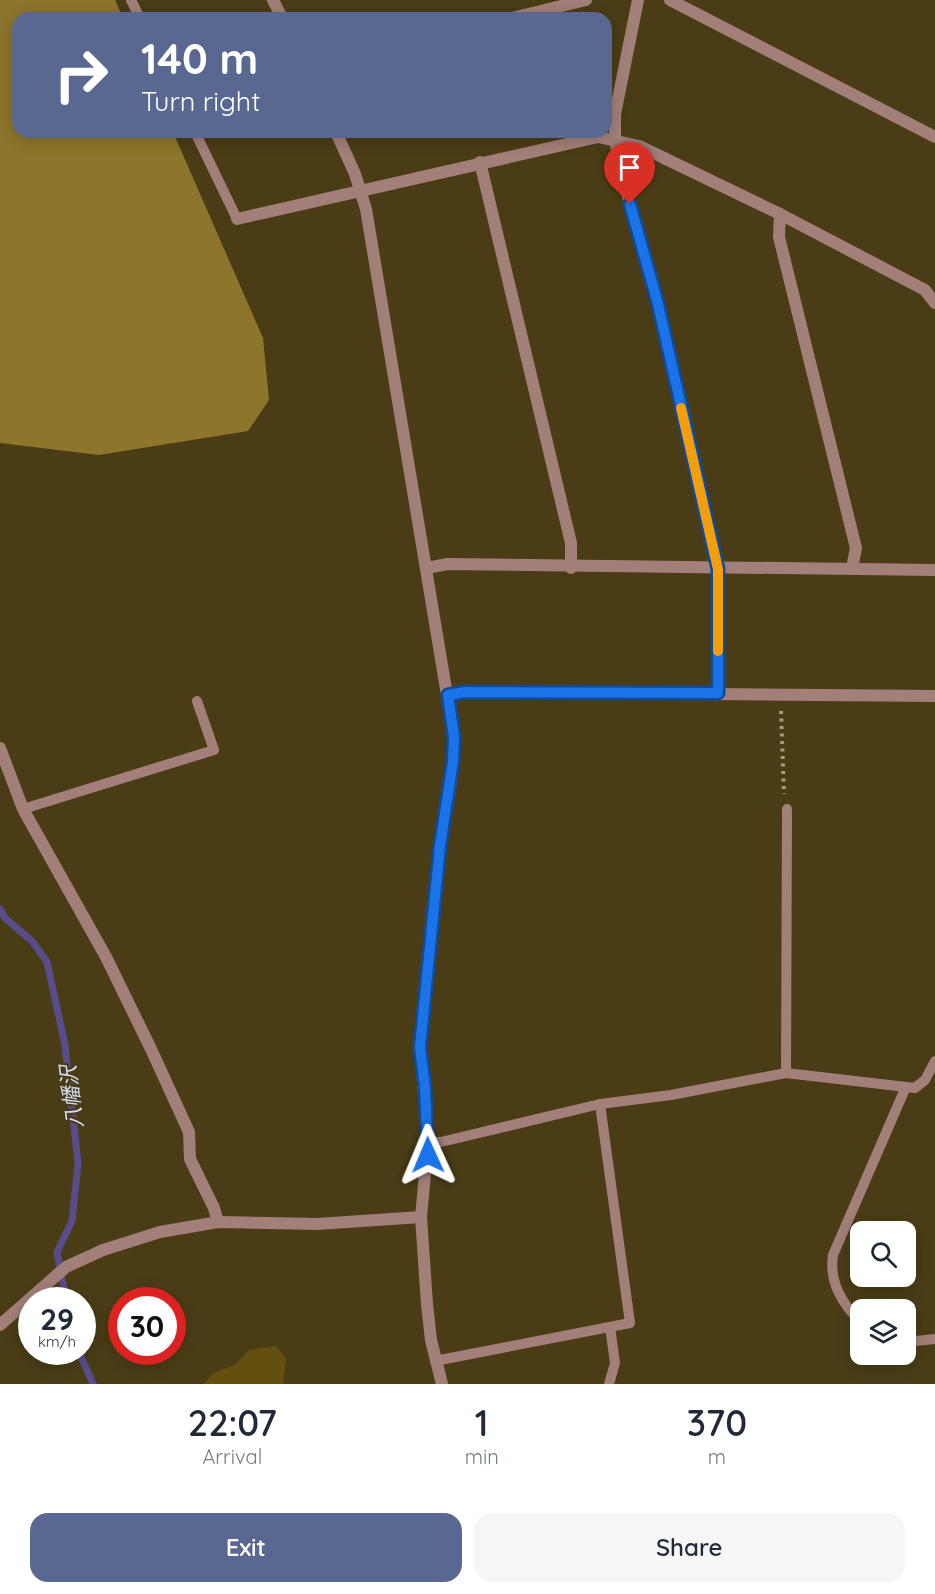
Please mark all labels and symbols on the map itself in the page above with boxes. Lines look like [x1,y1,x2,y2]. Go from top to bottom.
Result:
pin [604,142,655,204]
water label: 八幡沢 [54,1061,88,1130]
position arrow [396,1123,460,1187]
speed limit sign: 30 [108,1287,186,1365]

